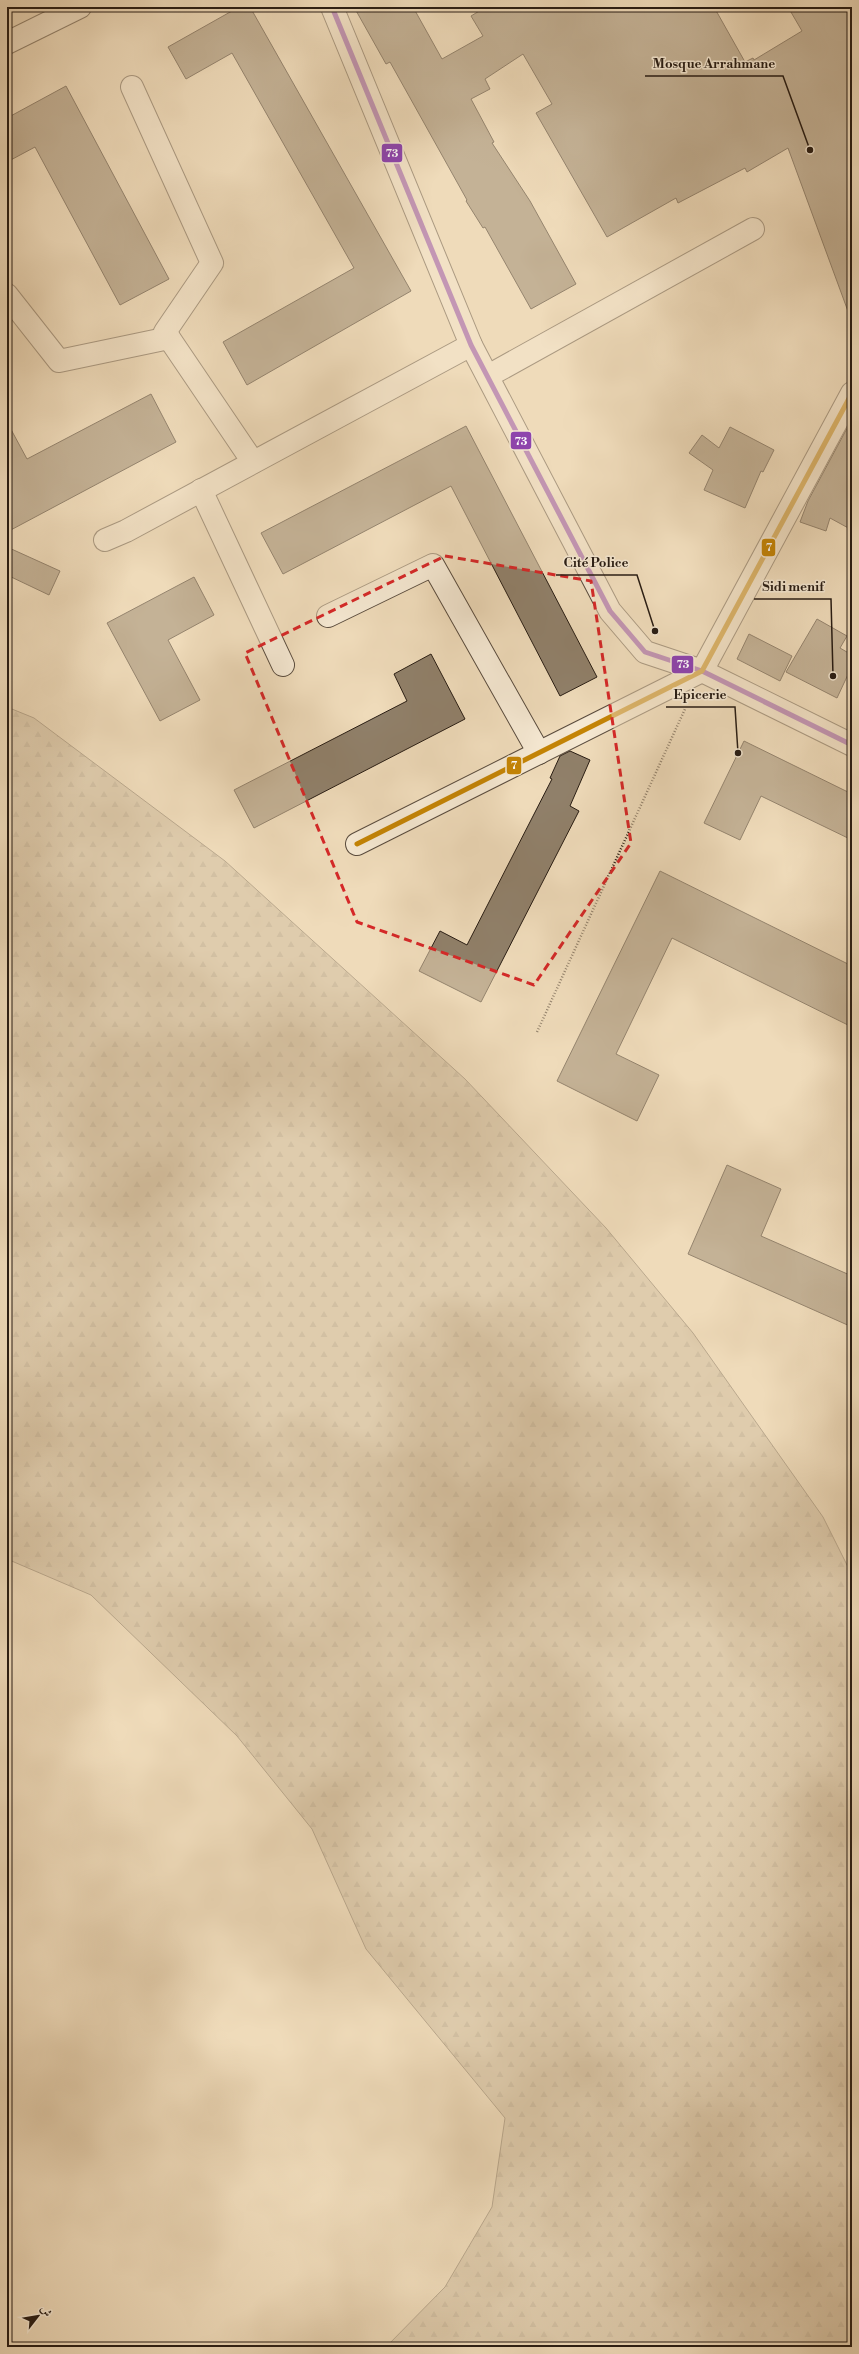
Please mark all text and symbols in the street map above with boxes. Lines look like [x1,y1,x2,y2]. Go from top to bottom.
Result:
callout: Mosque Arrahmane [645,51,783,76]
text: Mosque Arrahmane [653,56,775,72]
line badge: 73 [381,143,403,163]
text: 73 [386,147,399,161]
line badge: 73 [510,431,532,450]
text: 73 [515,435,528,449]
line badge: 7 [761,538,776,557]
text: 7 [766,541,773,555]
callout: Cité Police [556,550,637,575]
text: Cité Police [563,555,629,571]
callout: Sidi menif [754,574,831,599]
text: Sidi menif [762,579,825,595]
line badge: 73 [671,655,694,674]
text: 73 [677,658,690,672]
callout: Epicerie [666,682,735,707]
text: Epicerie [673,687,727,703]
line badge: 7 [506,756,522,775]
text: 7 [511,759,518,773]
north arrow [18,2296,58,2336]
text: ش [37,2303,55,2320]

